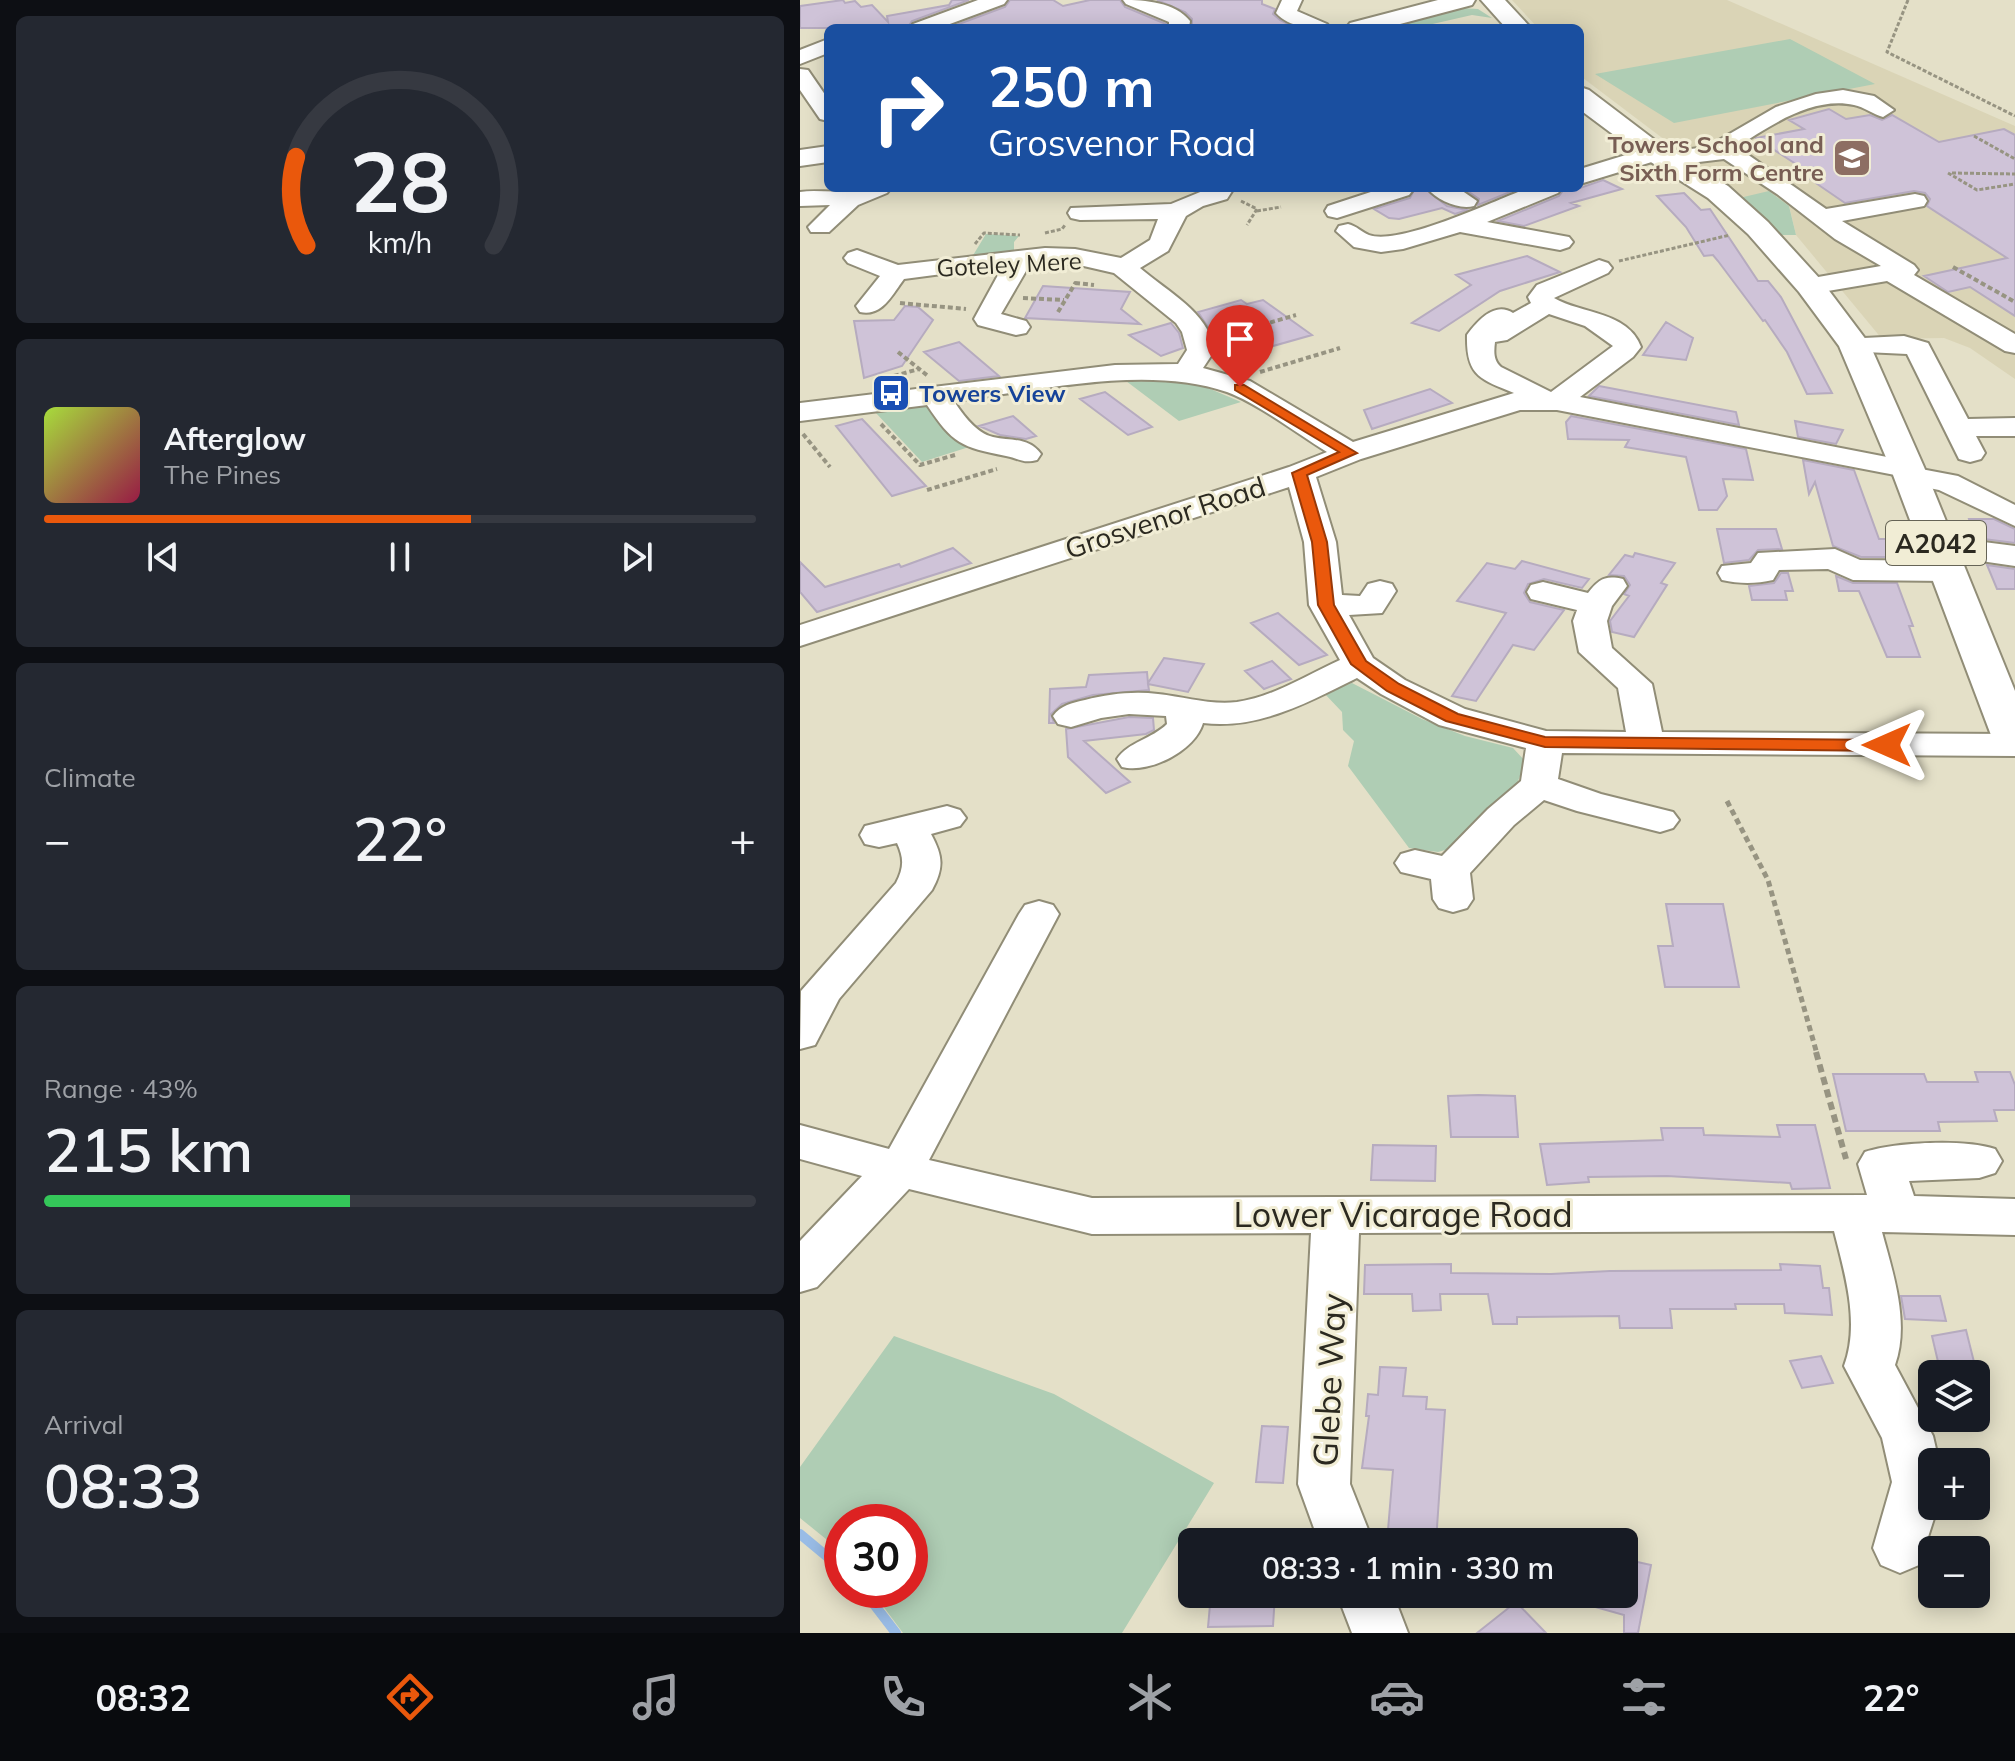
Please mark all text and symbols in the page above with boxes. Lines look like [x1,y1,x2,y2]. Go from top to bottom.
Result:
text: 250 m [988,51,1155,121]
icon: right [856,56,960,160]
text: Grosvenor Road [988,120,1256,165]
text: 28 [350,127,450,232]
place label: Towers School and Sixth Form Centre [1607,129,1824,187]
school or university icon: Towers School and Sixth Form Centre [1831,137,1873,179]
text: km/h [368,224,432,260]
street label: Goteley Mere [936,245,1082,283]
pin [1206,305,1274,387]
icon: arrive [1218,317,1262,361]
bus stop icon: Towers View [870,372,912,414]
place label: Towers View [919,378,1066,408]
text: Afterglow [164,420,306,458]
text: The Pines [164,458,281,491]
street label: Grosvenor Road [1060,468,1270,566]
road number: A2042 [1886,521,1986,565]
icon: previous [141,535,185,579]
icon: pause [378,535,422,579]
icon: next [615,535,659,579]
position arrow [1845,703,1929,787]
text: Climate [44,761,136,794]
text: 22° [353,801,447,876]
text: − [44,812,70,867]
text: + [730,812,756,867]
text: Range · 43% [44,1072,198,1105]
text: 215 km [44,1112,253,1187]
street label: Lower Vicarage Road [1233,1193,1573,1236]
street label: Glebe Way [1303,1292,1355,1468]
map controls [1918,1360,1990,1608]
button: layers [1918,1360,1990,1432]
text: Arrival [44,1408,124,1441]
text: 08:33 [44,1448,202,1523]
button: + [1918,1448,1990,1520]
speed limit sign: 30 [824,1504,928,1608]
button: − [1918,1536,1990,1608]
text: 08:33 · 1 min · 330 m [1262,1549,1554,1587]
icon: directions [382,1669,438,1725]
icon: music [628,1669,684,1725]
icon: phone [875,1669,931,1725]
icon: climate [1122,1669,1178,1725]
icon: car [1369,1669,1425,1725]
icon: filters [1616,1669,1672,1725]
text: 08:32 [95,1675,191,1720]
text: 22° [1863,1675,1920,1720]

